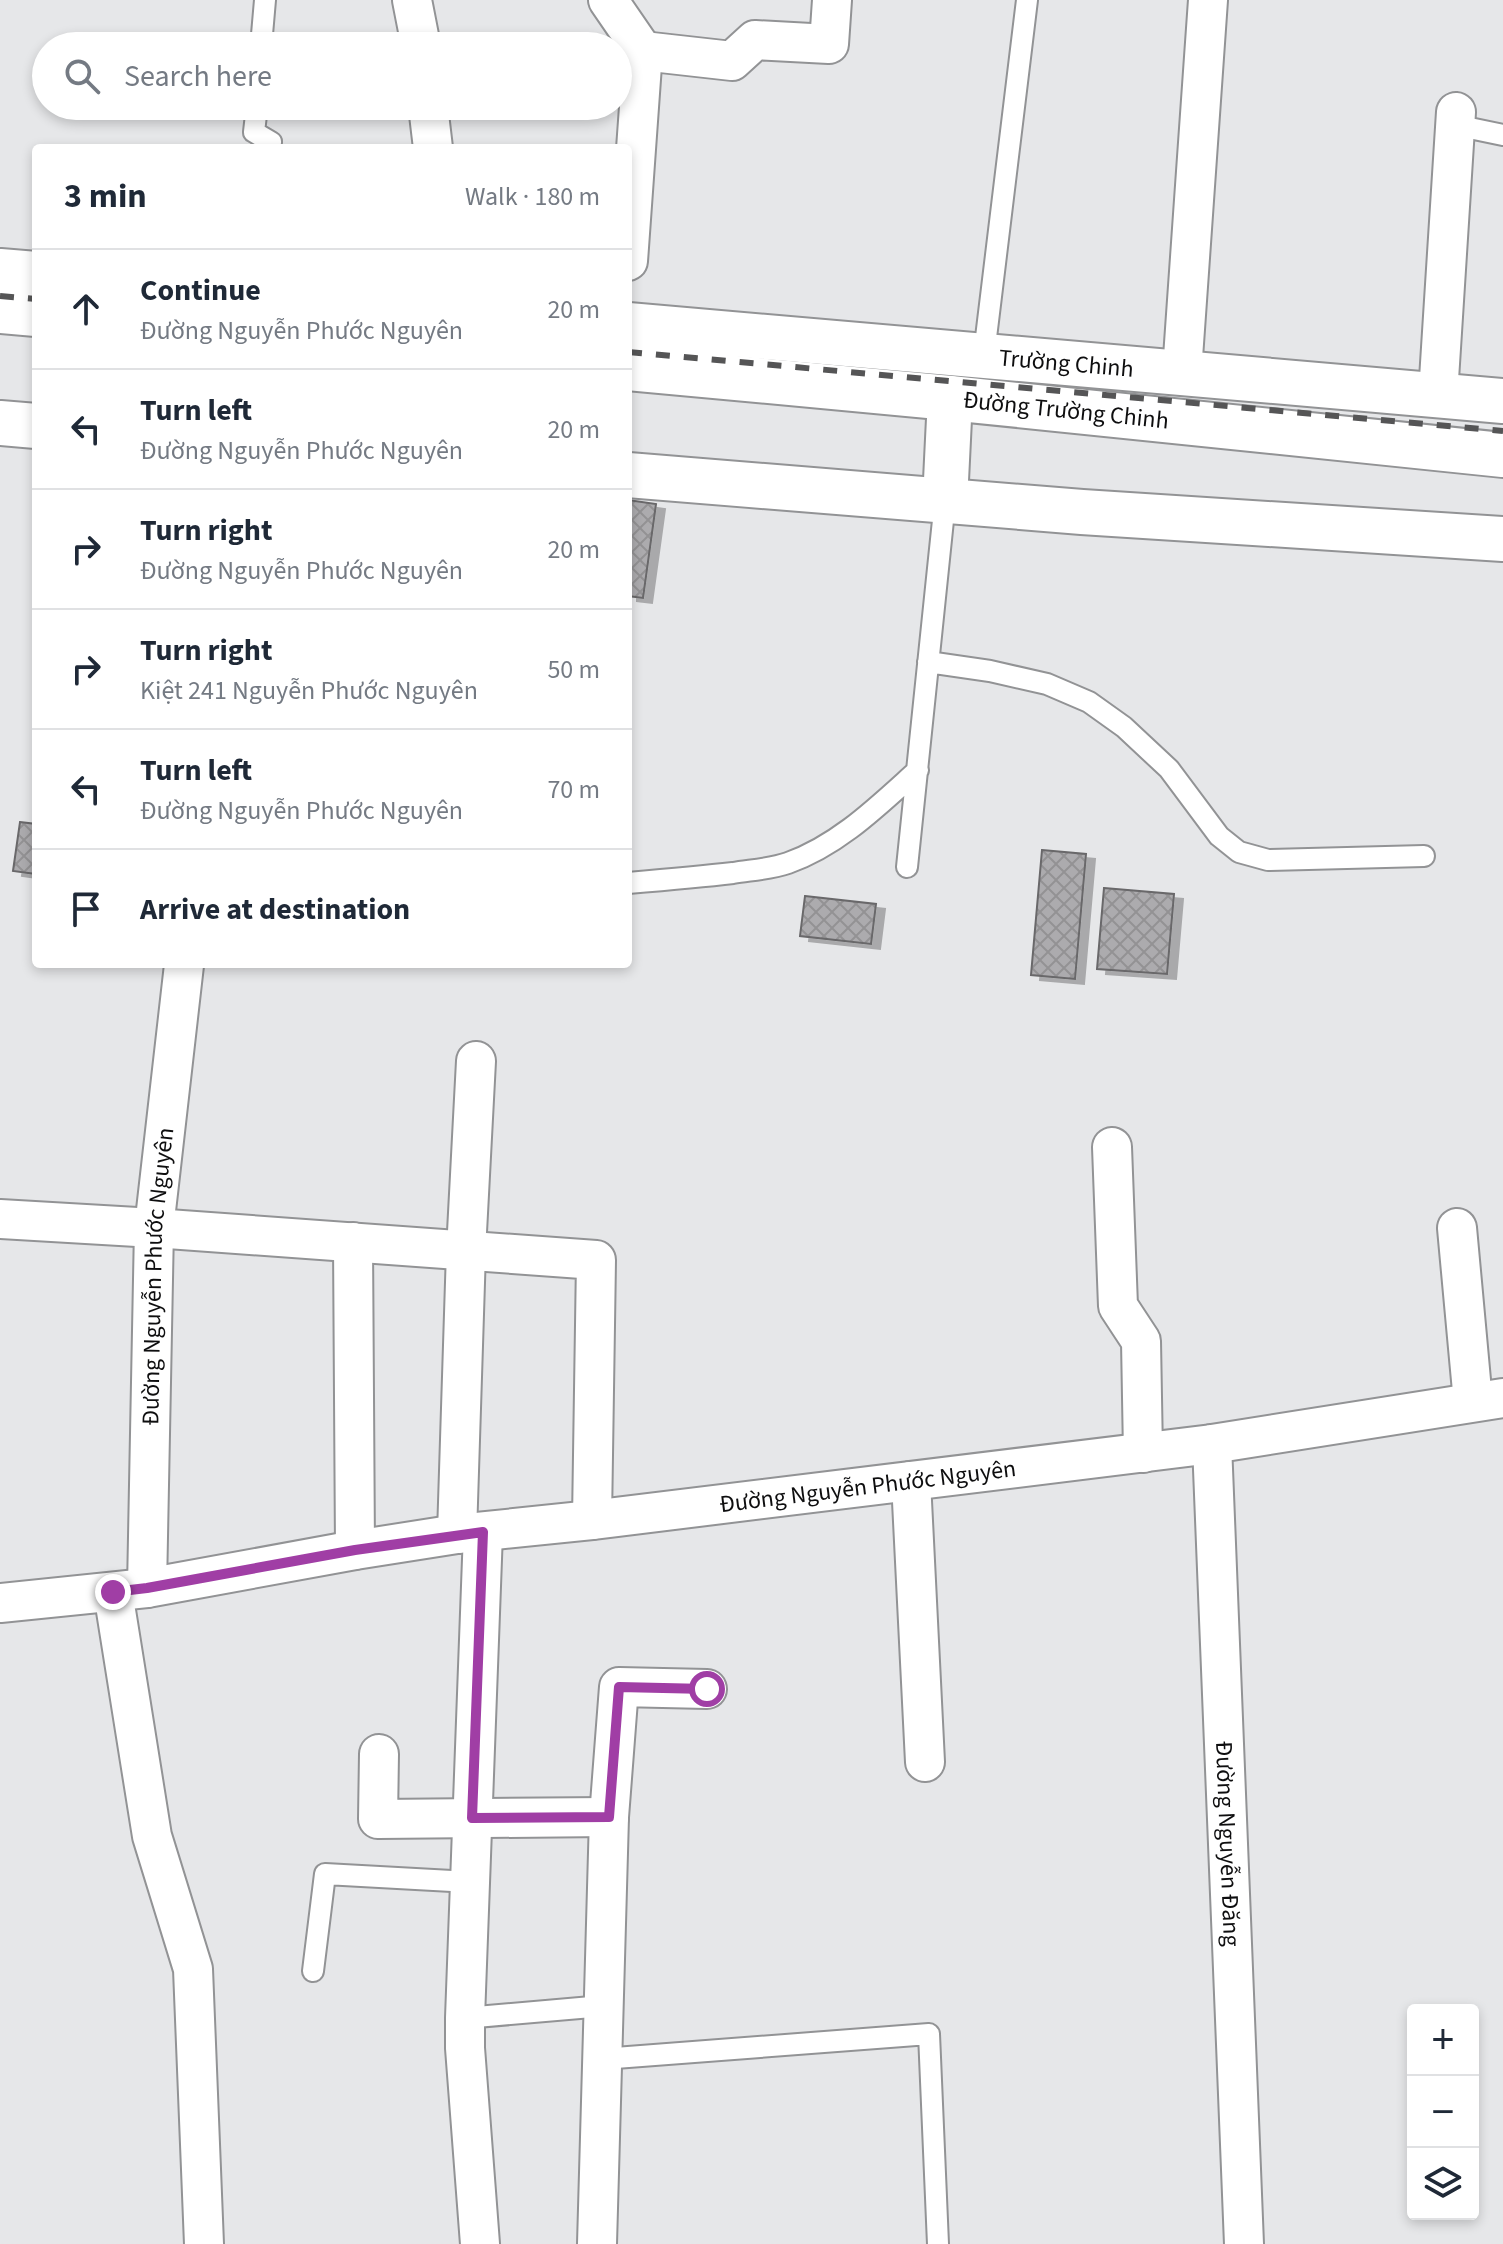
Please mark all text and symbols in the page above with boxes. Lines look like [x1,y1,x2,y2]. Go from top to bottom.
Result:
search box [32,32,632,120]
icon: search [60,54,104,98]
text: Search here [124,55,272,98]
text: 3 min [64,172,147,221]
text: Walk · 180 m [465,178,600,215]
text: Continue [140,269,261,312]
icon: ahead [64,287,108,331]
text: 20 m [547,291,600,328]
text: Đường Nguyễn Phước Nguyên [140,312,463,349]
street label: Trường Chinh [997,340,1135,387]
street label: Đường Trường Chinh [961,382,1170,438]
text: Turn left [140,389,252,432]
icon: left [64,407,108,451]
text: 20 m [547,411,600,448]
text: Đường Nguyễn Phước Nguyên [140,432,463,469]
text: Turn right [140,509,272,552]
icon: right [64,527,108,571]
text: 20 m [547,531,600,568]
text: Đường Nguyễn Phước Nguyên [140,552,463,589]
text: Turn right [140,629,272,672]
icon: right [64,647,108,691]
text: 50 m [547,651,600,688]
text: Kiệt 241 Nguyễn Phước Nguyên [140,672,478,709]
text: Turn left [140,749,252,792]
icon: left [64,767,108,811]
text: 70 m [547,771,600,808]
text: Đường Nguyễn Phước Nguyên [140,792,463,829]
icon: arrive [64,887,108,931]
text: Arrive at destination [140,888,410,931]
street label: Đường Nguyễn Phước Nguyên [133,1126,183,1426]
street label: Đường Nguyễn Phước Nguyên [718,1451,1018,1522]
route end [95,1574,131,1610]
route start [689,1671,725,1707]
street label: Đường Nguyễn Đăng [1206,1740,1249,1947]
map controls [1407,2004,1479,2220]
button: + [1407,2004,1479,2076]
button: − [1407,2076,1479,2148]
button: layers [1407,2148,1479,2220]

